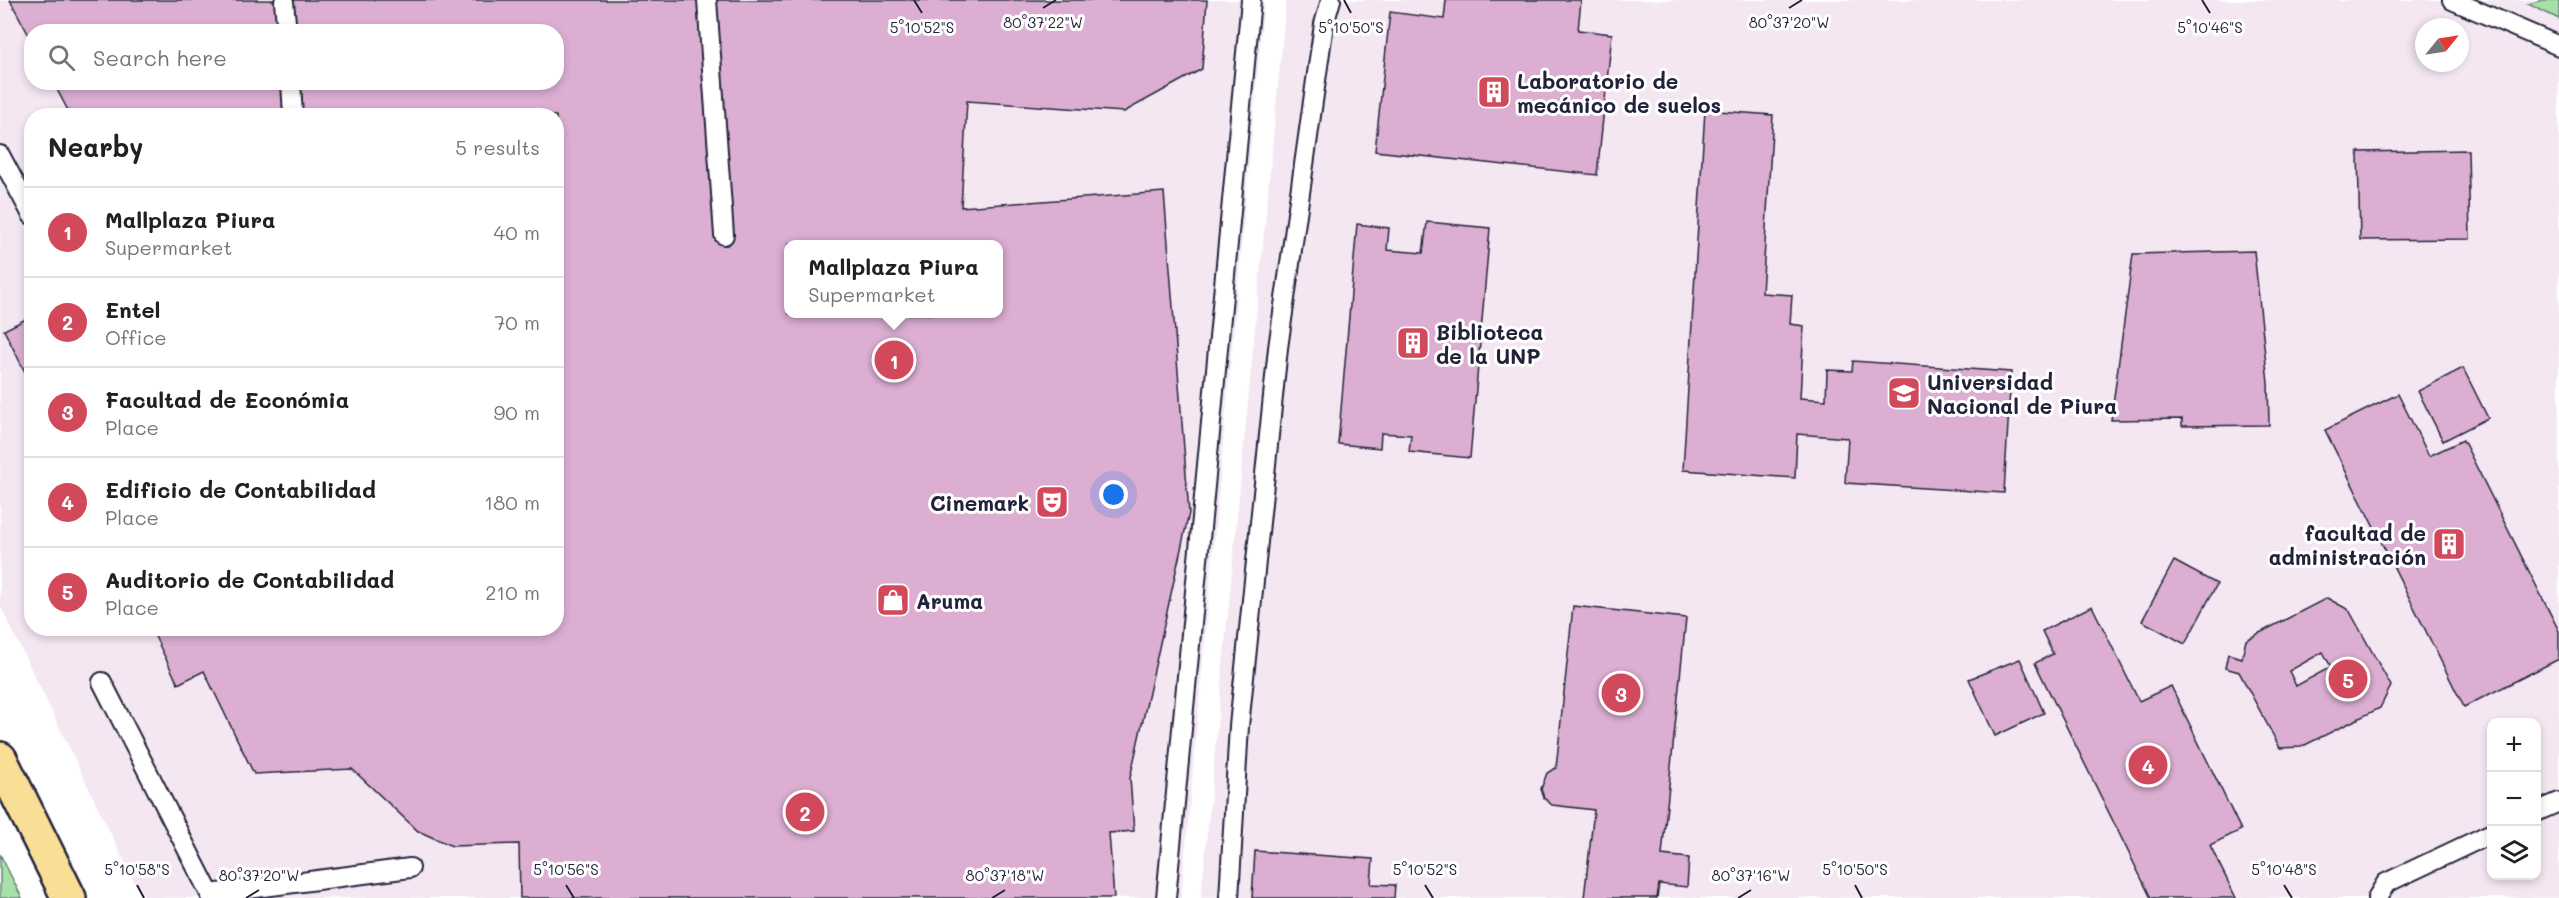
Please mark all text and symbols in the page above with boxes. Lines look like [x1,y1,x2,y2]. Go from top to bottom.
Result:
text: 80°37'22"W [1003,12,1083,32]
text: 80°37'20"W [1749,12,1829,32]
text: 5°10'52"S [890,17,954,37]
text: 5°10'50"S [1318,17,1384,37]
text: 5°10'46"S [2177,17,2243,37]
north arrow [2415,18,2469,72]
search box [24,24,564,90]
icon: search [45,41,78,74]
text: Search here [93,43,227,72]
place label: Laboratorio de mecánico de suelos [1517,67,1721,118]
building icon: Laboratorio de mecánico de suelos [1476,74,1512,110]
text: Nearby [48,130,143,164]
text: 5 results [455,134,540,160]
text: Mallplaza Piura [105,205,275,234]
text: 1 [63,219,72,245]
text: 40 m [494,219,540,245]
text: Supermarket [105,234,232,260]
popup [784,240,1003,318]
text: Mallplaza Piura [808,252,979,281]
text: Supermarket [808,281,936,307]
text: Entel [105,295,161,324]
text: 2 [62,309,73,335]
text: 70 m [494,309,540,335]
place label: Biblioteca de la UNP [1436,318,1544,369]
text: Office [105,324,167,350]
building icon: Biblioteca de la UNP [1395,325,1431,361]
pin: 1 [874,338,914,382]
place label: Universidad Nacional de Piura [1927,368,2117,419]
school or university icon: Universidad Nacional de Piura [1886,375,1922,411]
text: Facultad de Económia [105,385,349,414]
text: 3 [62,399,74,425]
text: 90 m [494,399,540,425]
text: Place [105,414,159,440]
text: Edificio de Contabilidad [105,475,376,504]
your location [1099,480,1128,509]
theatre icon: Cinemark [1034,484,1070,520]
text: 4 [61,489,74,515]
text: 180 m [484,489,540,515]
place label: Cinemark [930,489,1029,516]
text: Place [105,504,159,530]
place label: facultad de administración [2269,519,2426,570]
building icon: facultad de administración [2431,526,2467,562]
text: Auditorio de Contabilidad [105,565,394,594]
text: 5 [62,579,73,605]
text: 210 m [485,579,540,605]
shop icon: Aruma [875,582,911,618]
place label: Aruma [916,587,983,614]
text: Place [105,594,159,620]
pin: 5 [2328,656,2368,702]
pin: 3 [1602,670,1640,716]
map controls [2487,718,2541,880]
button: + [2487,718,2541,772]
pin: 4 [2128,742,2168,788]
button: − [2487,772,2541,826]
pin: 2 [786,790,824,834]
button: layers [2487,826,2541,880]
text: 5°10'58"S [104,859,170,879]
text: 5°10'56"S [533,859,599,879]
text: 5°10'52"S [1393,859,1457,879]
text: 5°10'50"S [1822,859,1888,879]
text: 5°10'48"S [2251,859,2317,879]
text: 80°37'20"W [219,865,299,885]
text: 80°37'18"W [966,865,1044,885]
text: 80°37'16"W [1712,865,1790,885]

